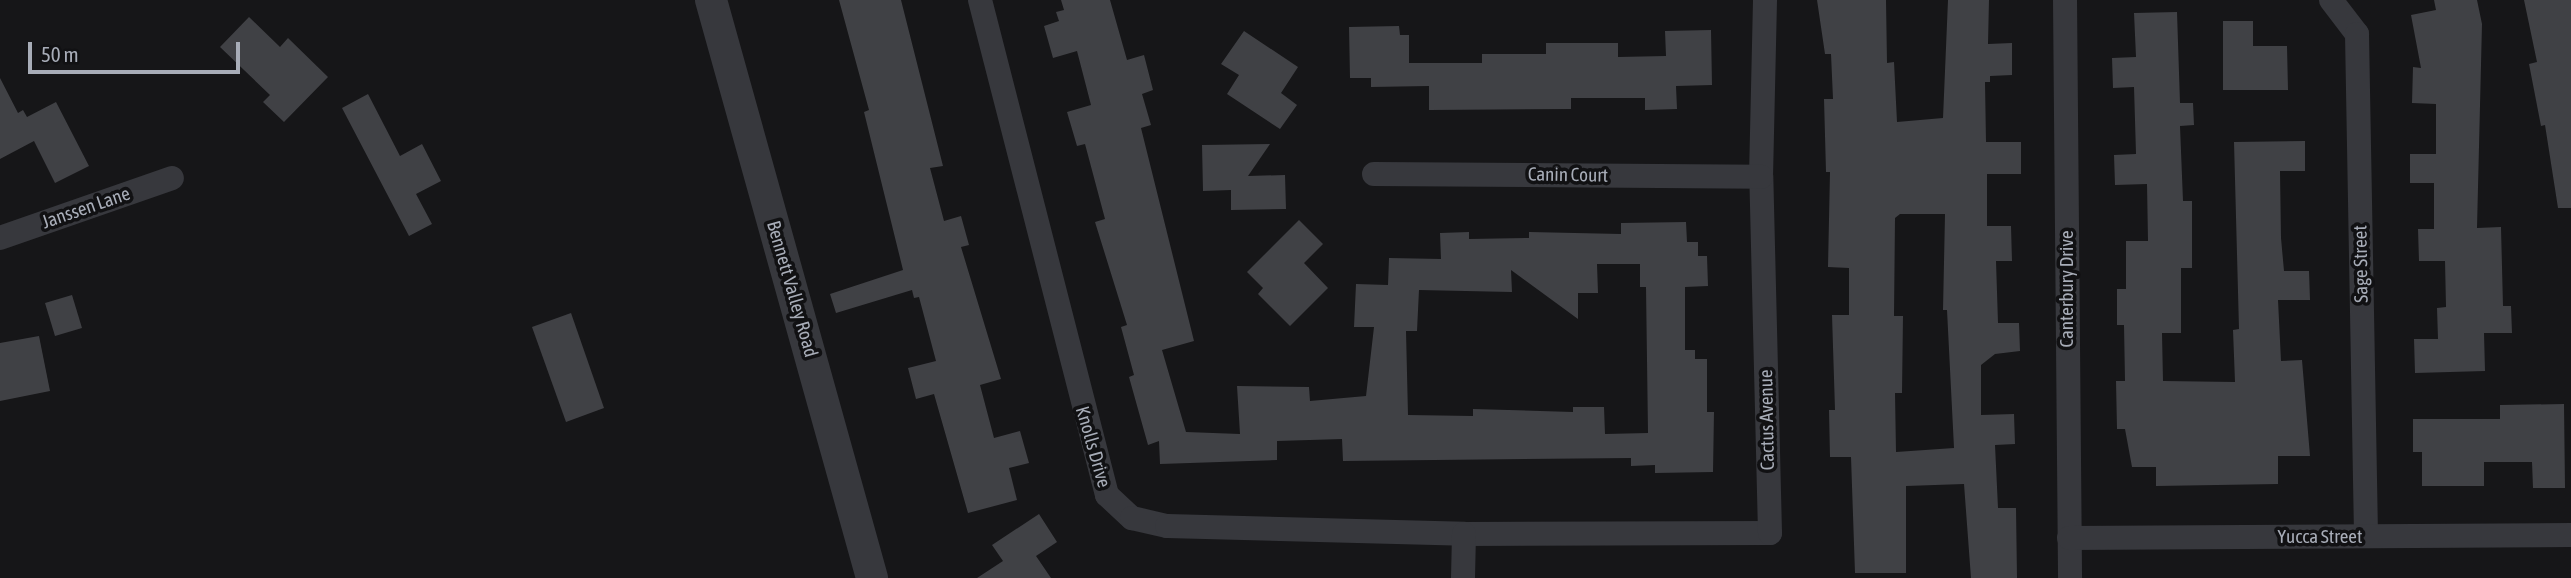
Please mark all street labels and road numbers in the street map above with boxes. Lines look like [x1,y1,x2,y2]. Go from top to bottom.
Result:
street label: Canin Court [1528,163,1608,187]
street label: Janssen Lane [39,182,133,234]
street label: Bennett Valley Road [762,218,822,360]
street label: Sage Street [2349,225,2373,303]
street label: Canterbury Drive [2056,230,2078,348]
street label: Cactus Avenue [1755,369,1779,471]
street label: Knolls Drive [1071,404,1115,490]
street label: Yucca Street [2278,526,2362,548]

